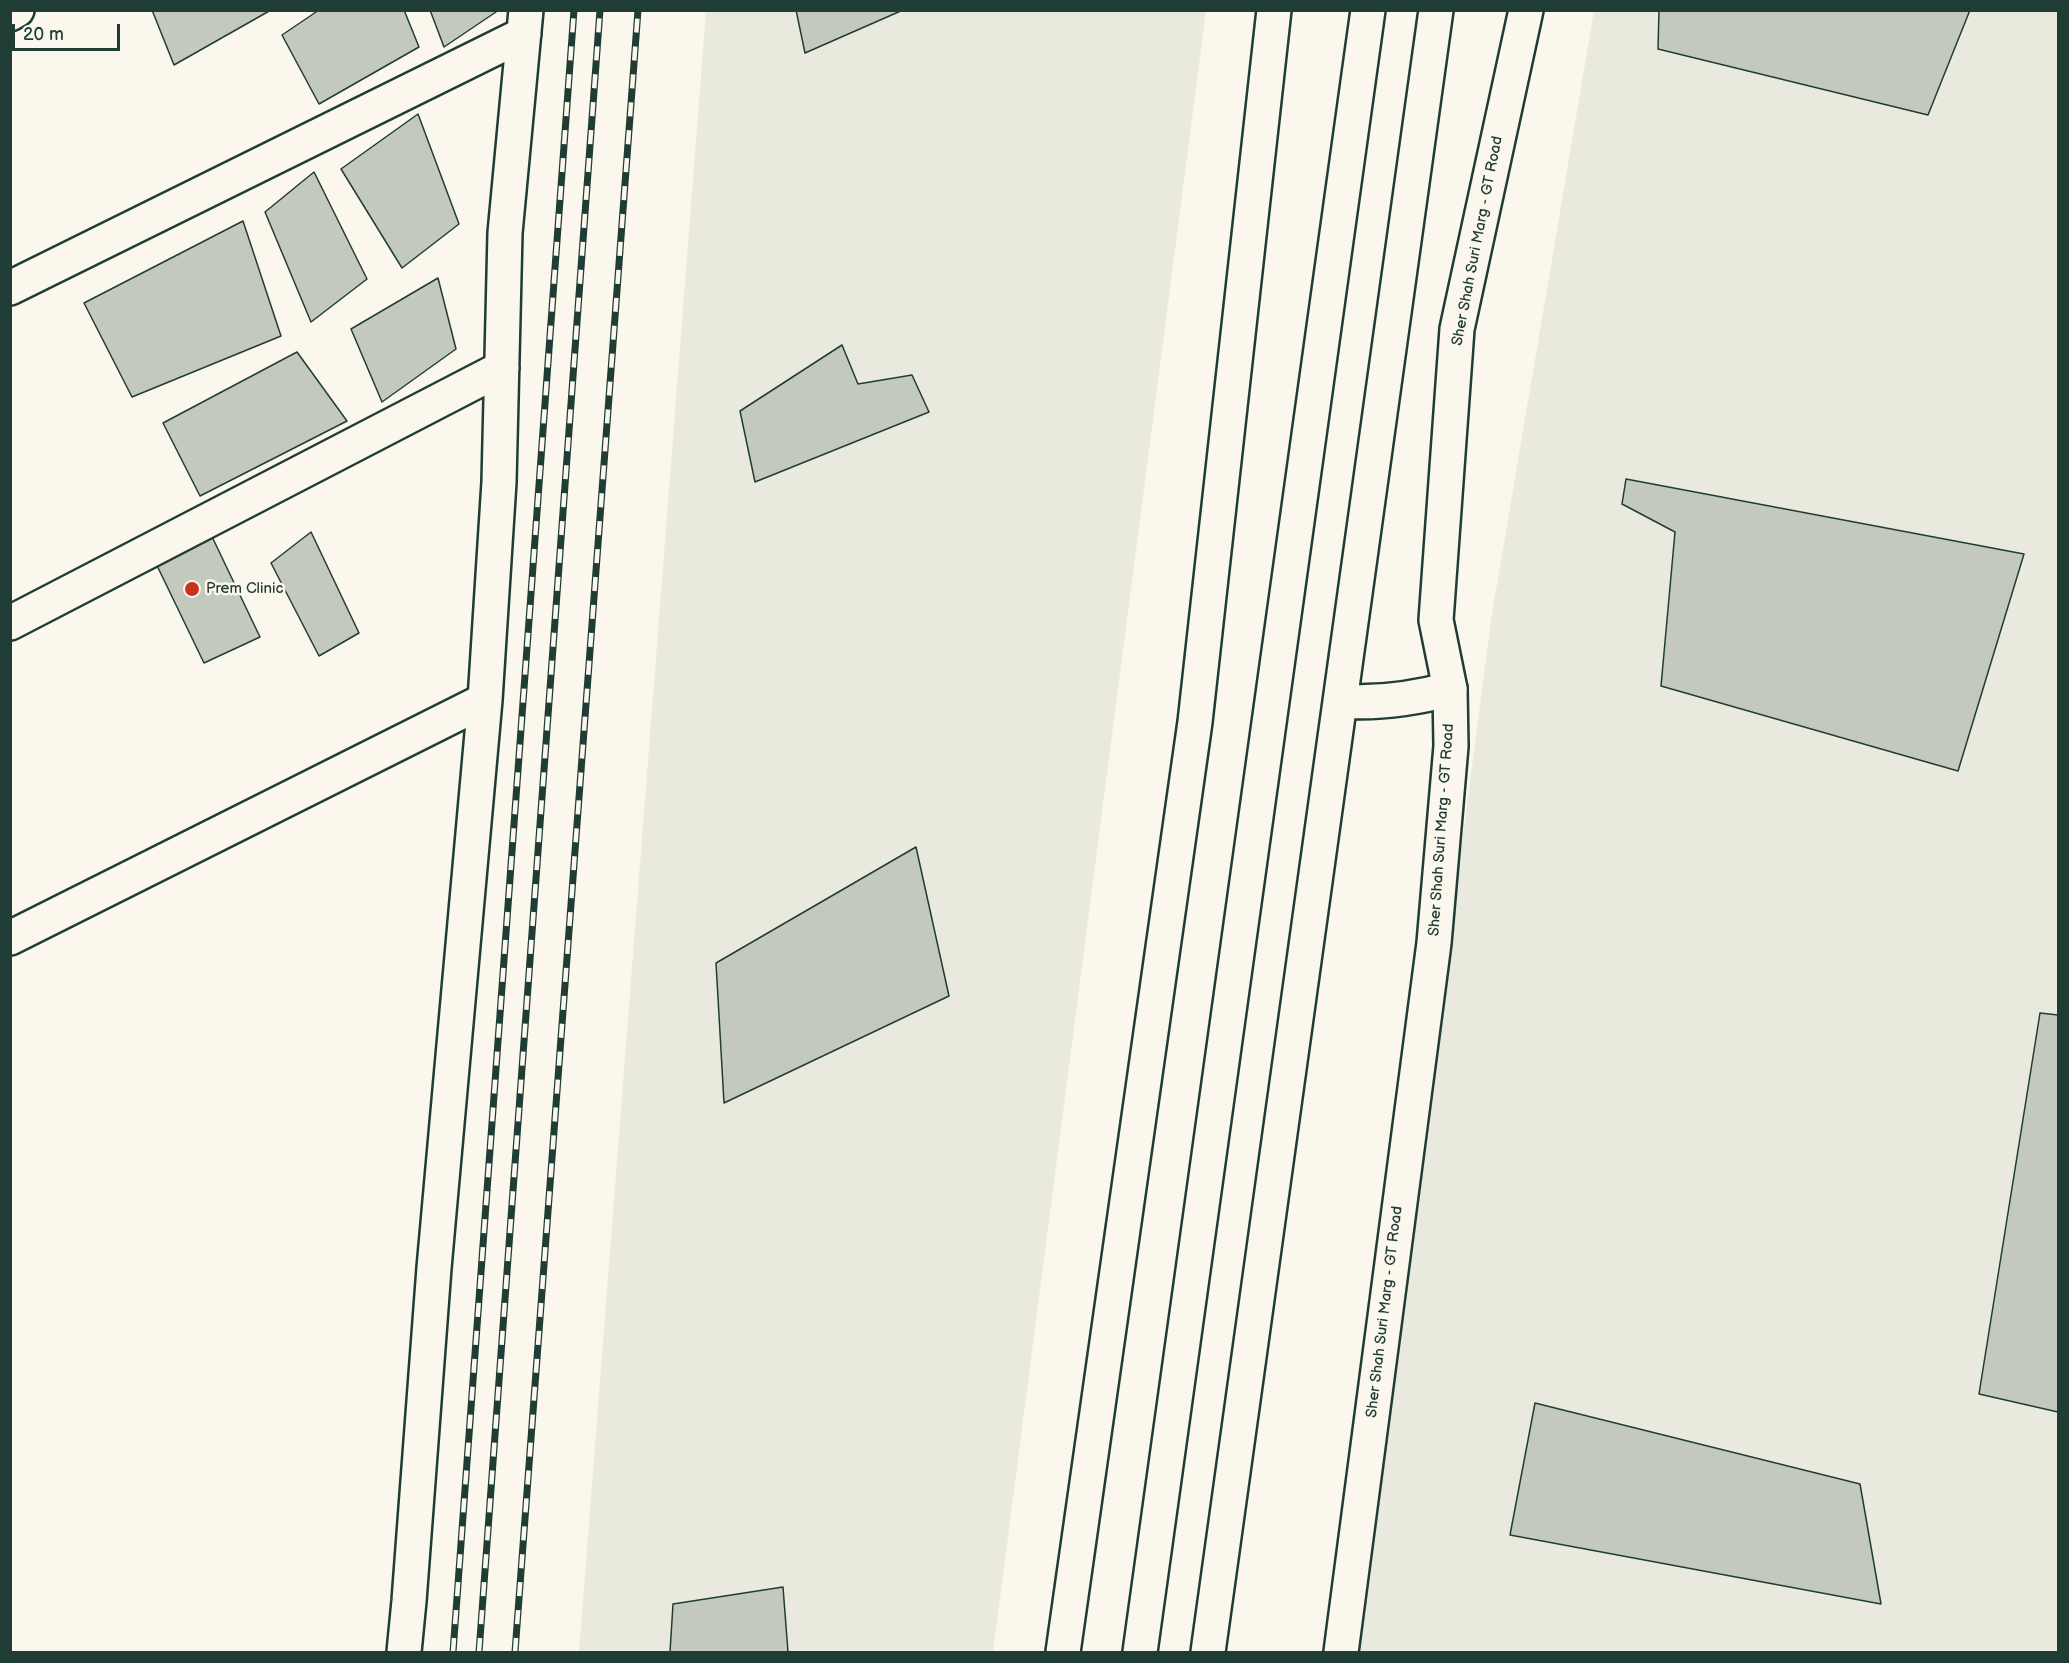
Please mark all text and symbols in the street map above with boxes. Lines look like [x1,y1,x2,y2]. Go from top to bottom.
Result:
scale bar [15,12,123,50]
text: 20 m [23,24,64,45]
street label: Sher Shah Suri Marg - GT Road [1449,135,1507,347]
marker: Prem Clinic [183,580,201,598]
place label: Prem Clinic [206,580,283,598]
street label: Sher Shah Suri Marg - GT Road [1426,723,1458,937]
street label: Sher Shah Suri Marg - GT Road [1363,1205,1407,1419]

